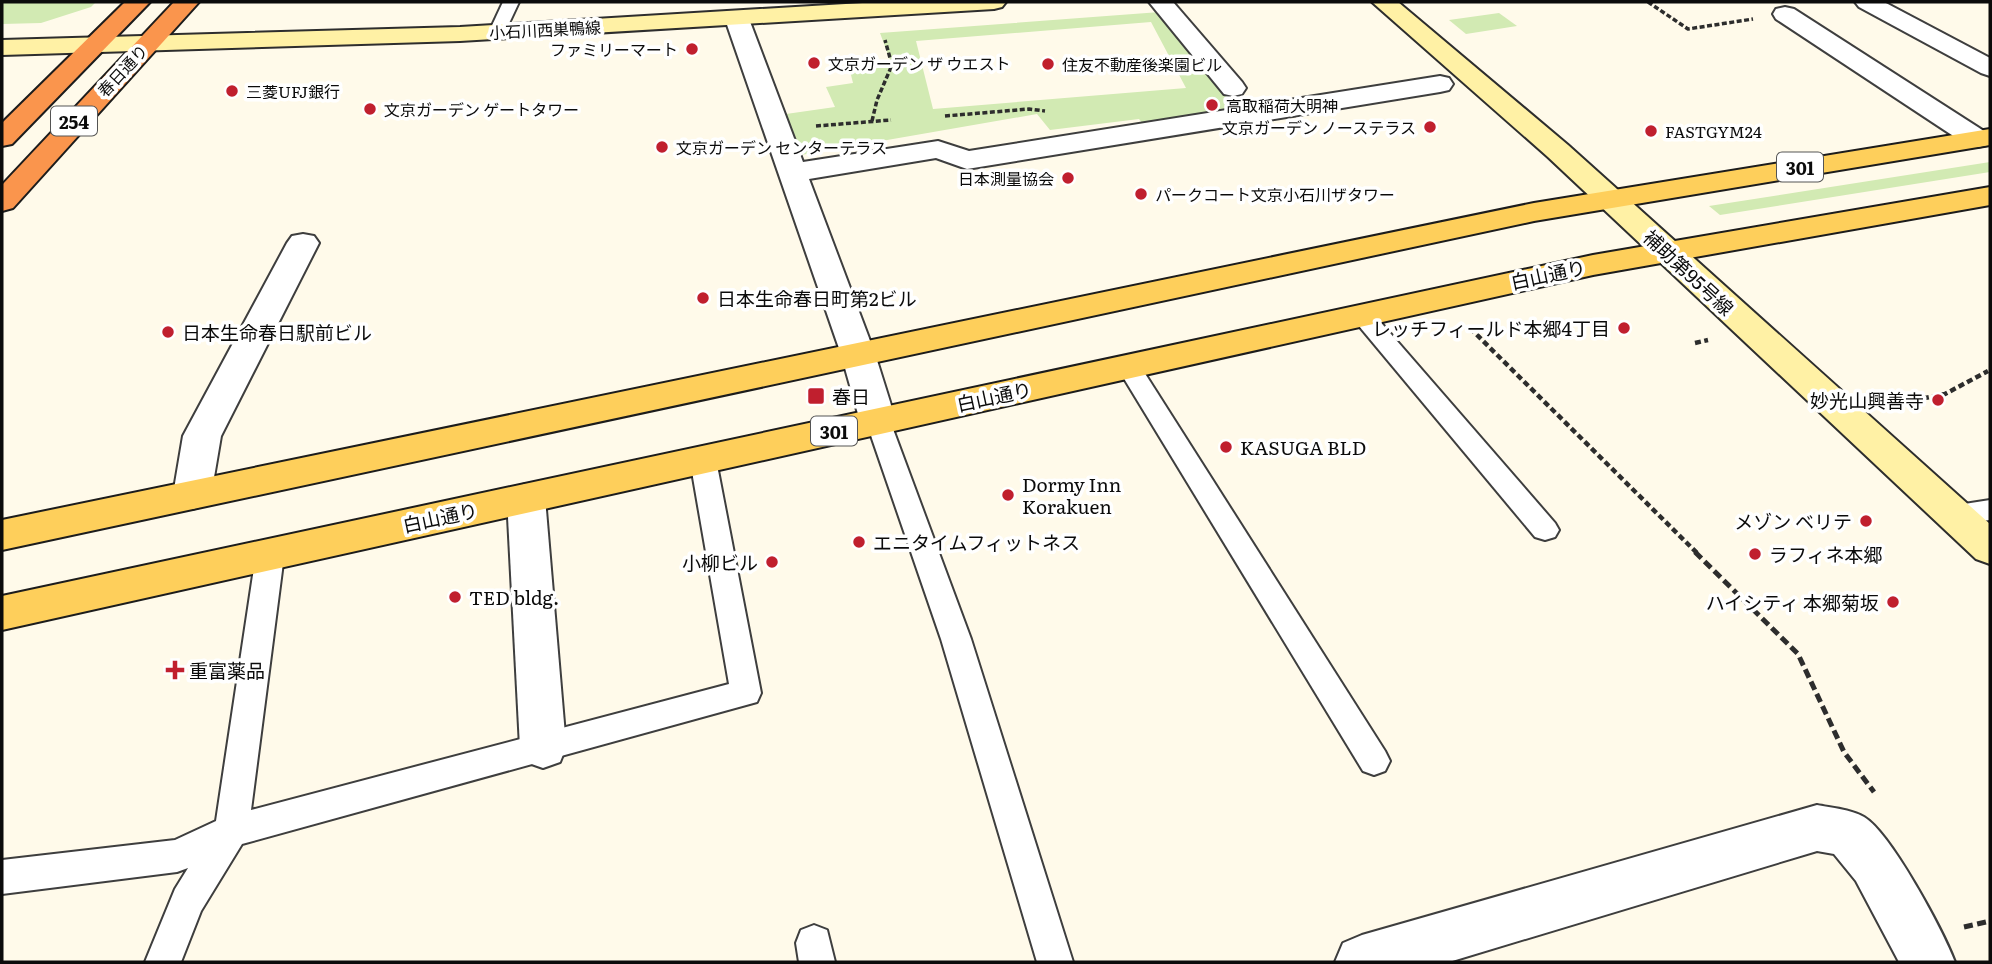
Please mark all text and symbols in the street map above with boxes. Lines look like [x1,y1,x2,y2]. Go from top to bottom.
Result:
street label: 小石川西巣鴨線 [488,14,602,44]
place label: ファミリーマート [550,37,678,61]
street label: 春日通り [91,38,153,102]
marker: ファミリーマート [684,41,700,57]
place label: 文京ガーデン ザ ウエスト [828,51,1010,75]
place label: 住友不動産後楽園ビル [1062,52,1222,76]
marker: 文京ガーデン ザ ウエスト [806,55,822,71]
marker: 住友不動産後楽園ビル [1040,56,1056,72]
place label: 三菱UFJ銀行 [246,79,340,103]
marker: 三菱UFJ銀行 [224,83,240,99]
place label: 高取稲荷大明神 [1226,93,1338,117]
place label: 文京ガーデン ゲートタワー [384,97,579,121]
marker: 高取稲荷大明神 [1204,97,1220,113]
marker: 文京ガーデン ゲートタワー [362,101,378,117]
road number: 254 [51,106,97,136]
place label: 文京ガーデン ノーステラス [1222,115,1416,139]
marker: 文京ガーデン ノーステラス [1422,119,1438,135]
place label: FASTGYM24 [1665,119,1762,143]
marker: FASTGYM24 [1643,123,1659,139]
place label: 文京ガーデン センターテラス [676,135,887,159]
marker: 文京ガーデン センターテラス [654,139,670,155]
road number: 301 [1777,152,1823,182]
place label: 日本測量協会 [958,166,1054,190]
marker: 日本測量協会 [1060,170,1076,186]
place label: パークコート文京小石川ザタワー [1155,182,1395,206]
marker: パークコート文京小石川ザタワー [1133,186,1149,202]
street label: 補助第95号線 [1638,223,1740,321]
street label: 白山通り [1508,252,1588,296]
place label: 日本生命春日町第2ビル [717,284,917,312]
marker: 日本生命春日町第2ビル [695,290,711,306]
place label: レッチフィールド本郷4丁目 [1372,314,1610,342]
place label: 日本生命春日駅前ビル [182,318,372,346]
marker: レッチフィールド本郷4丁目 [1616,320,1632,336]
marker: 日本生命春日駅前ビル [160,324,176,340]
street label: 白山通り [954,374,1034,418]
place label: 春日 [832,382,870,410]
marker: 春日 [806,386,826,406]
place label: 妙光山興善寺 [1810,386,1924,414]
marker: 妙光山興善寺 [1930,392,1946,408]
road number: 301 [811,416,857,446]
place label: KASUGA BLD [1240,433,1366,461]
marker: KASUGA BLD [1218,439,1234,455]
place label: Dormy Inn Korakuen [1022,470,1121,520]
marker: Dormy Inn Korakuen [1000,487,1016,503]
street label: 白山通り [400,495,480,539]
place label: メゾン ベリテ [1734,507,1852,535]
marker: メゾン ベリテ [1858,513,1874,529]
place label: エニタイムフィットネス [873,528,1080,556]
marker: エニタイムフィットネス [851,534,867,550]
place label: ラフィネ本郷 [1769,540,1883,568]
marker: ラフィネ本郷 [1747,546,1763,562]
place label: 小柳ビル [682,548,758,576]
marker: 小柳ビル [764,554,780,570]
place label: TED bldg. [469,583,559,611]
place label: ハイシティ 本郷菊坂 [1706,588,1879,616]
marker: TED bldg. [447,589,463,605]
marker: ハイシティ 本郷菊坂 [1885,594,1901,610]
place label: 重富薬品 [189,656,265,684]
marker: 重富薬品 [167,662,183,678]

